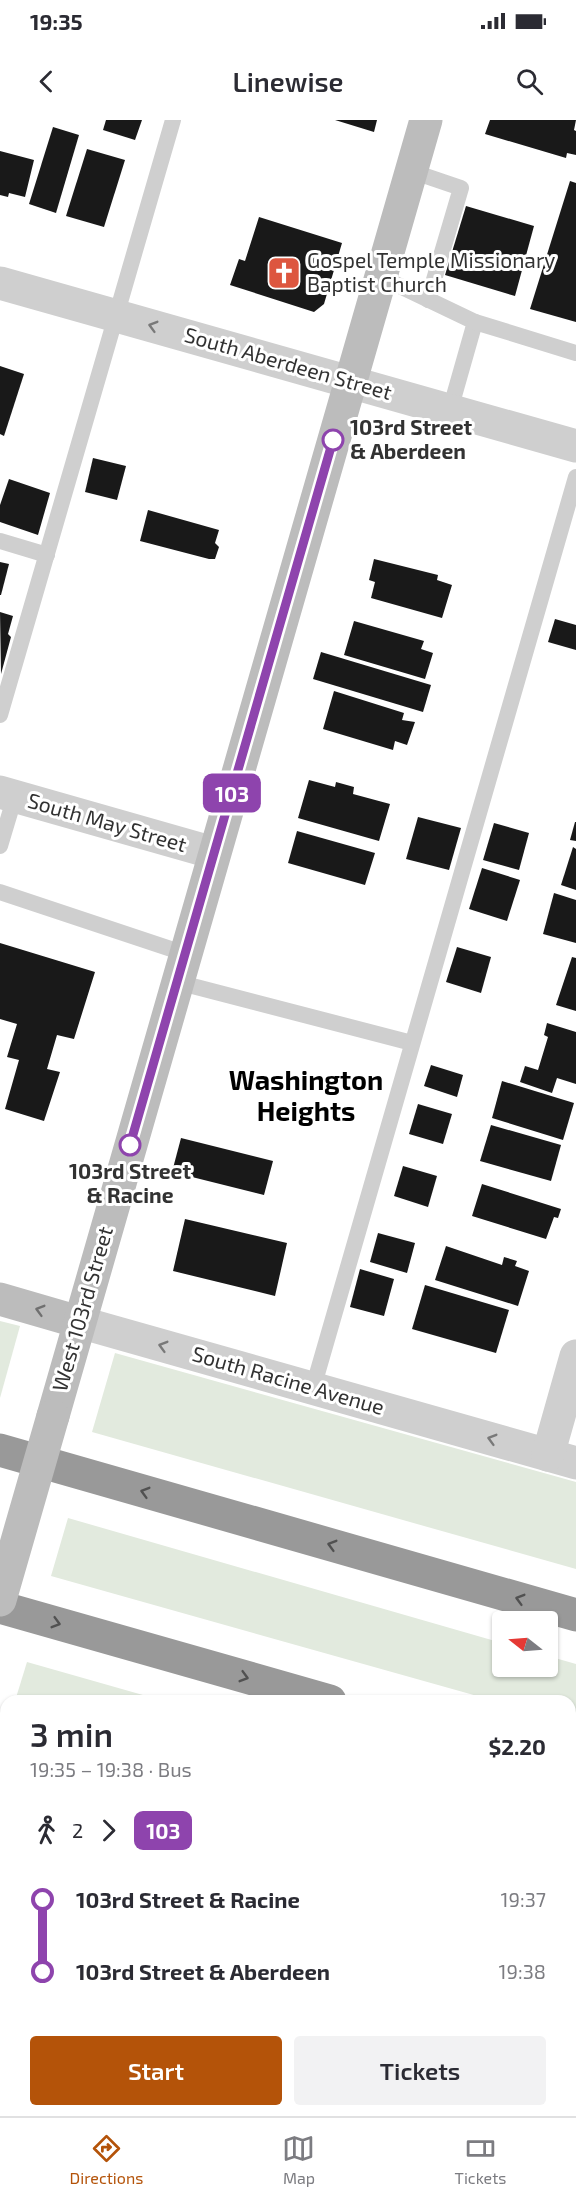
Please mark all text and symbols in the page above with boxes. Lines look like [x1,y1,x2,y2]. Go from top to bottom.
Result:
text: 19:35 [30,8,83,34]
icon: back [30,65,63,98]
text: Linewise [233,65,343,97]
icon: search [513,65,546,98]
place label: Gospel Temple Missionary Baptist Church [307,247,555,296]
church icon: Gospel Temple Missionary Baptist Church [266,255,302,291]
one-way arrow [148,321,159,333]
street label: South Aberdeen Street [182,321,395,404]
place label: 103rd Street & Aberdeen [350,414,472,463]
marker: 103rd Street & Aberdeen [322,429,344,451]
line badge: 103 [198,774,266,812]
text: 103 [215,781,249,806]
street label: South May Street [25,787,190,856]
district label: Washington Heights [229,1063,383,1126]
marker: 103rd Street & Racine [119,1134,141,1156]
place label: 103rd Street & Racine [69,1158,191,1207]
street label: West 103rd Street [46,1223,117,1394]
one-way arrow [35,1305,46,1317]
street label: South Racine Avenue [190,1340,387,1419]
one-way arrow [158,1341,168,1353]
one-way arrow [487,1434,497,1446]
one-way arrow [140,1487,151,1499]
one-way arrow [327,1540,338,1552]
one-way arrow [515,1594,526,1606]
north arrow [492,1611,558,1677]
map controls [492,1611,558,1677]
one-way arrow [50,1616,61,1628]
one-way arrow [239,1669,249,1682]
text: 3 min [30,1714,113,1754]
text: $2.20 [488,1733,546,1759]
text: 19:35 – 19:38 · Bus [30,1757,192,1781]
icon: walk [30,1814,63,1847]
icon: forward [92,1814,125,1847]
text: 2 [72,1818,83,1842]
text: 103 [146,1818,180,1843]
text: 103rd Street & Racine [76,1886,300,1912]
text: 19:37 [501,1887,546,1911]
text: 103rd Street & Aberdeen [76,1958,330,1984]
text: 19:38 [499,1959,546,1983]
button: Start [30,2036,282,2105]
button: Tickets [294,2036,546,2105]
tab: Directions [70,2132,143,2187]
tab: Map [282,2132,315,2187]
tab: Tickets [455,2132,506,2187]

